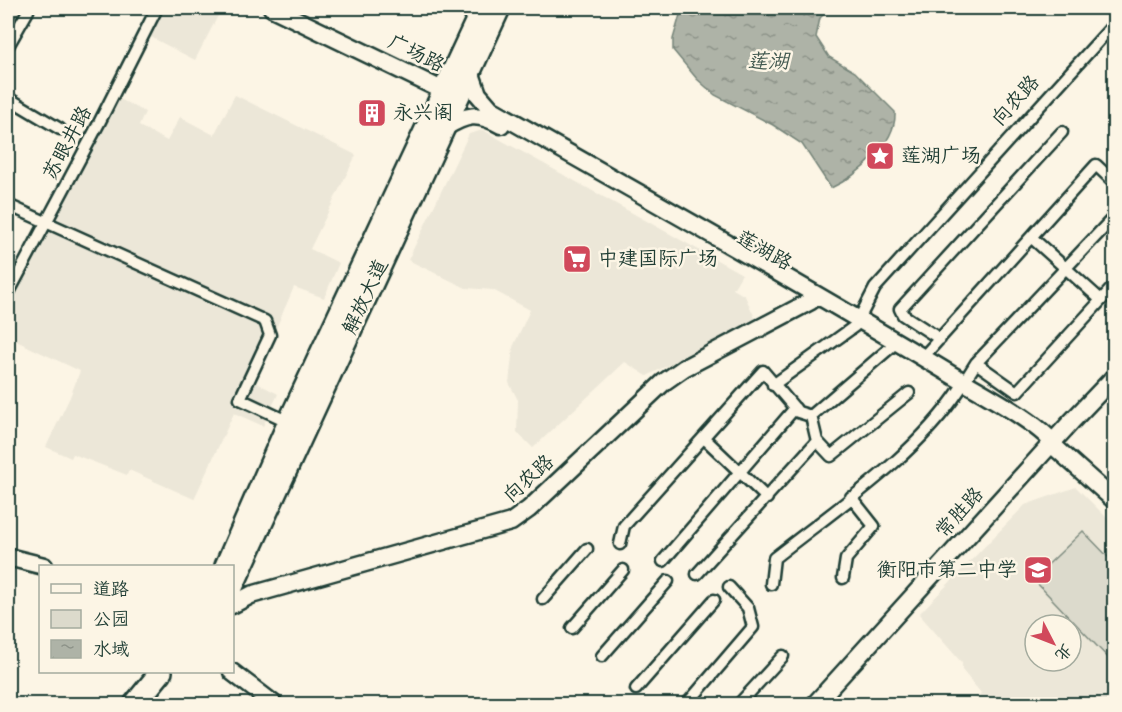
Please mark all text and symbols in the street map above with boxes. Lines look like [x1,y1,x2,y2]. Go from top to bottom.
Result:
street label: 广场路 [383,29,450,80]
water label: 莲湖 [747,48,791,76]
street label: 向农路 [986,69,1047,132]
building icon: 永兴阁 [356,97,388,129]
street label: 苏眼井路 [37,100,99,185]
place label: 永兴阁 [393,100,453,127]
place icon: 莲湖广场 [864,140,896,172]
place label: 莲湖广场 [901,143,981,170]
street label: 莲湖路 [731,225,798,278]
supermarket icon: 中建国际广场 [561,243,593,275]
place label: 中建国际广场 [598,246,718,273]
street label: 解放大道 [337,255,395,339]
street label: 向农路 [498,448,561,509]
street label: 常胜路 [930,481,991,544]
school or university icon: 衡阳市第二中学 [1022,554,1054,586]
place label: 衡阳市第二中学 [877,557,1017,584]
legend [39,565,234,673]
text: 道路 [93,578,129,602]
text: 公园 [93,608,129,632]
north arrow [1023,613,1083,673]
text: 水域 [93,638,129,662]
text: 北 [1050,639,1076,665]

